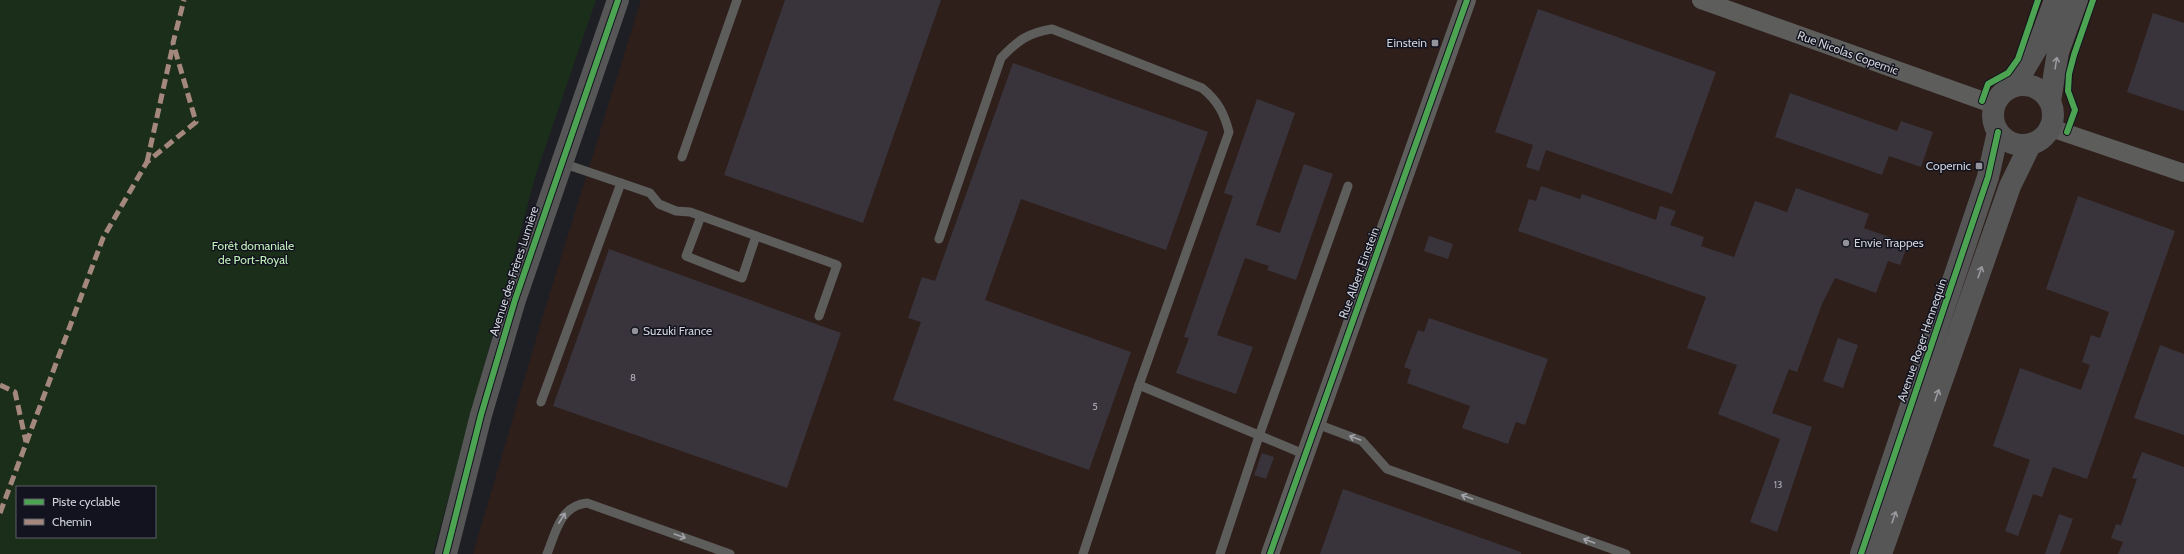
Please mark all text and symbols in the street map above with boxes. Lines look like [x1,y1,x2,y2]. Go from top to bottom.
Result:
street label: Rue Nicolas Copernic [1796,27,1901,78]
place label: Einstein [1386,35,1427,50]
marker: Einstein [1430,38,1440,48]
one-way arrow [2053,57,2061,70]
place label: Copernic [1926,158,1972,173]
marker: Copernic [1974,161,1984,171]
street label: Avenue des Frères Lumière [485,204,542,338]
street label: Rue Albert Einstein [1335,225,1382,321]
place label: Envie Trappes [1854,235,1924,250]
park label: Forêt domaniale de Port-Royal [212,238,294,267]
marker: Envie Trappes [1841,238,1851,248]
one-way arrow [1976,266,1984,278]
street label: Avenue Roger Hennequin [1893,276,1950,403]
place label: Suzuki France [643,323,712,338]
marker: Suzuki France [630,326,640,336]
house number: 8 [630,371,636,384]
one-way arrow [1933,389,1941,401]
house number: 5 [1092,400,1098,413]
one-way arrow [1349,434,1362,441]
house number: 13 [1774,478,1782,491]
legend [16,486,156,538]
one-way arrow [1461,493,1473,501]
text: Piste cyclable [52,494,120,509]
one-way arrow [559,512,567,524]
one-way arrow [1890,512,1898,524]
text: Chemin [52,514,92,529]
one-way arrow [674,533,686,541]
one-way arrow [1583,537,1596,544]

